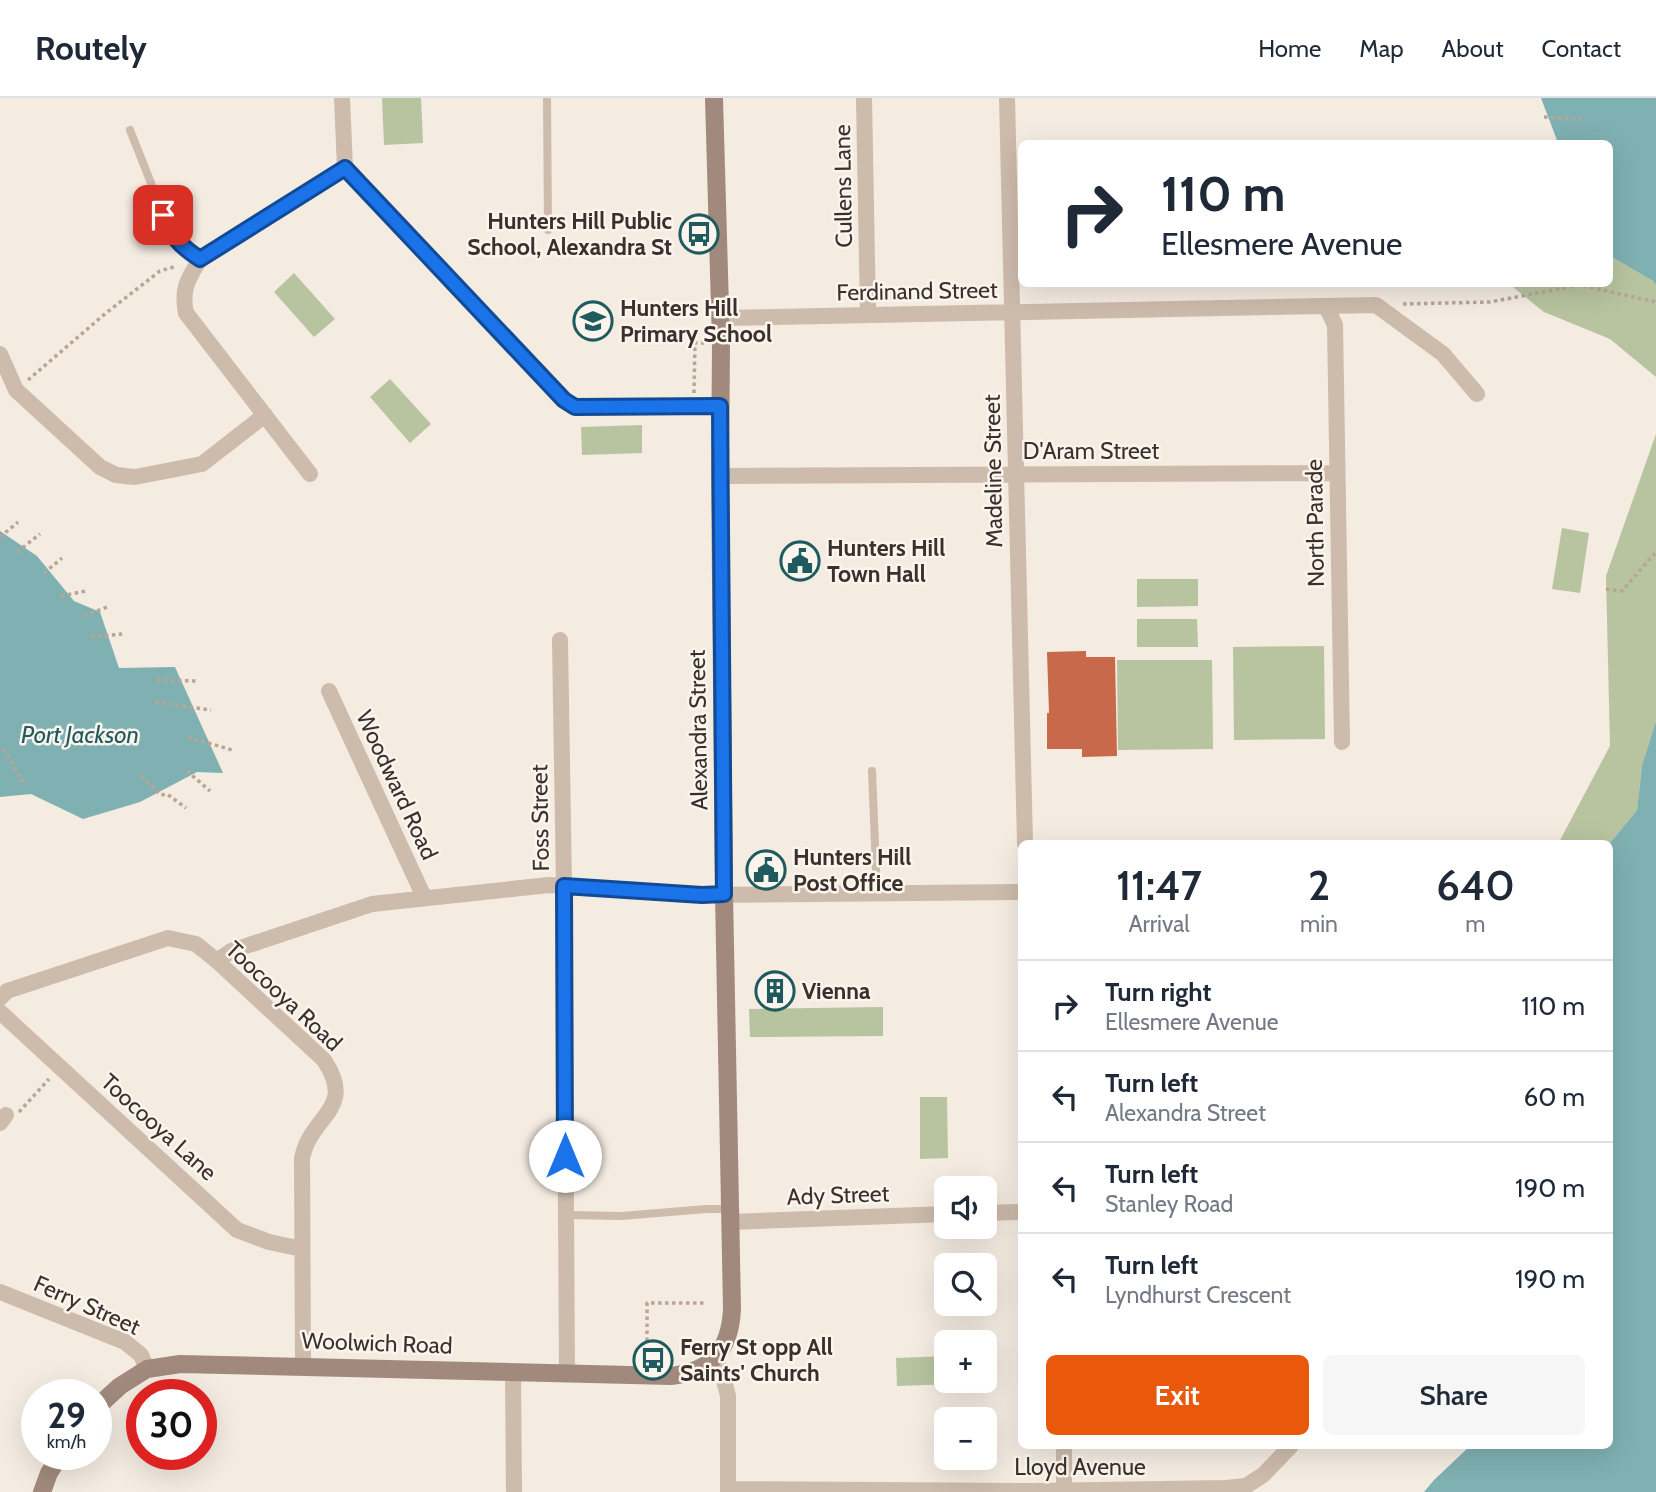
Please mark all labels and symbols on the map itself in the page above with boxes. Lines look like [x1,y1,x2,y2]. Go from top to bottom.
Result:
street label: Cullens Lane [828,124,858,248]
pin [133,185,193,245]
place label: Hunters Hill Public School, Alexandra St [467,207,672,261]
bus stop icon: Hunters Hill Public School, Alexandra St [678,213,720,255]
street label: Ferdinand Street [836,276,998,306]
place label: Hunters Hill Primary School [620,294,772,348]
school or university icon: Hunters Hill Primary School [572,300,614,342]
street label: Madeline Street [978,394,1008,548]
street label: D'Aram Street [1023,437,1159,465]
street label: North Parade [1300,459,1330,587]
place label: Hunters Hill Town Hall [827,534,945,588]
public building icon: Hunters Hill Town Hall [779,540,821,582]
street label: Alexandra Street [683,649,713,811]
street label: Woodward Road [350,706,444,864]
water label: Port Jackson [21,720,139,749]
street label: Foss Street [525,764,555,872]
place label: Hunters Hill Post Office [793,843,911,897]
public building icon: Hunters Hill Post Office [745,849,787,891]
street label: Toocooya Road [220,935,348,1057]
building icon: Vienna [754,970,796,1012]
place label: Vienna [802,977,871,1005]
street label: Toocooya Lane [95,1068,223,1186]
position arrow [528,1119,602,1193]
street label: Ady Street [786,1179,890,1211]
street label: Ferry Street [30,1269,145,1341]
street label: Woolwich Road [301,1326,453,1360]
place label: Ferry St opp All Saints' Church [680,1333,833,1387]
bus stop icon: Ferry St opp All Saints' Church [632,1339,674,1381]
speed limit sign: 30 [126,1379,217,1470]
street label: Lloyd Avenue [1014,1453,1146,1481]

